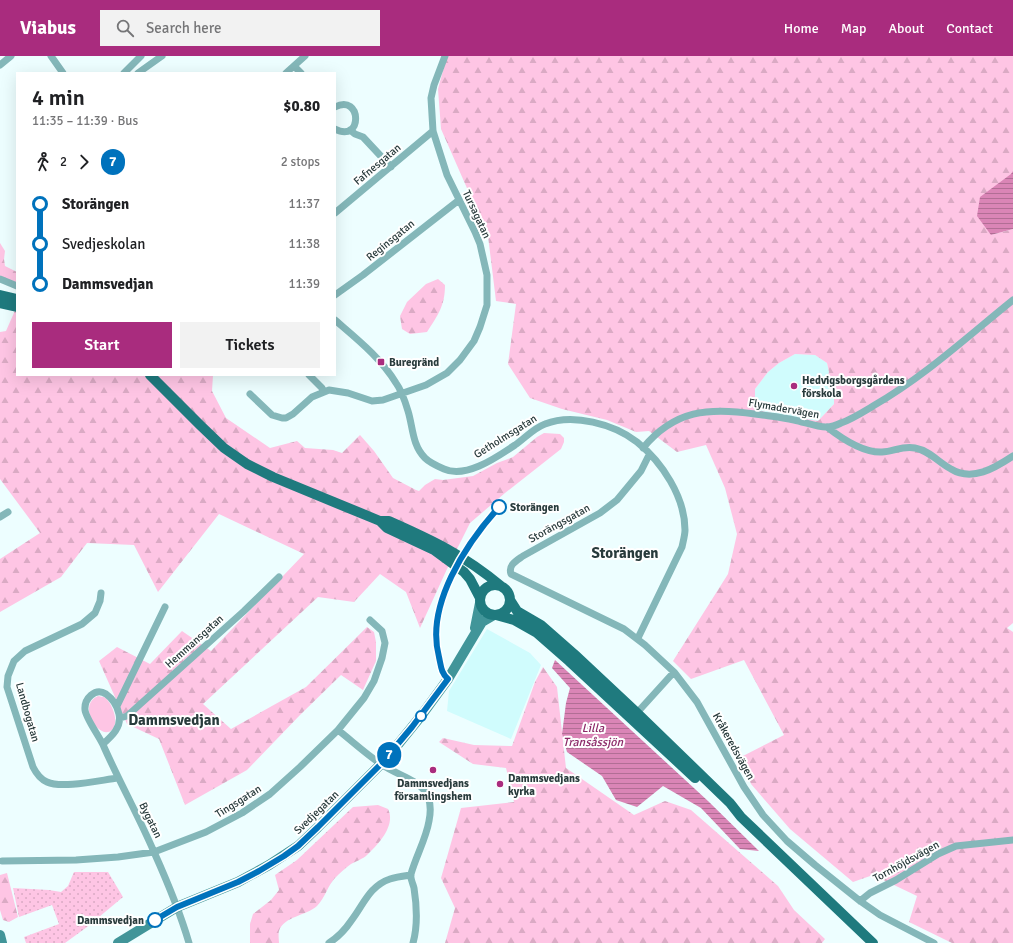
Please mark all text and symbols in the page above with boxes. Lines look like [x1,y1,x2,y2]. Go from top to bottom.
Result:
search box [100,10,380,46]
text: Viabus [20,16,76,40]
icon: search [114,17,136,39]
text: Search here [146,19,222,37]
text: Home [784,20,819,37]
text: Map [841,20,866,37]
text: About [888,20,924,37]
text: Contact [946,20,993,37]
text: 4 min [32,84,85,111]
text: $0.80 [283,97,320,115]
text: 11:35 – 11:39 · Bus [32,113,138,129]
street label: Fafnesgatan [351,141,404,188]
icon: walk [32,151,54,173]
icon: forward [73,151,95,173]
text: 7 [109,153,117,170]
text: 2 [60,154,67,170]
text: 2 stops [281,154,320,170]
street label: Tursagatan [460,188,493,240]
text: Storängen [62,195,129,213]
text: 11:37 [288,196,320,212]
street label: Reginsgatan [364,217,417,264]
text: Svedjeskolan [62,235,146,253]
text: 11:38 [288,236,320,252]
text: Dammsvedjan [62,275,153,293]
text: 11:39 [288,276,320,292]
button: Start [32,322,172,368]
button: Tickets [180,322,320,368]
place label: Buregränd [389,356,439,369]
marker: Buregränd [376,357,386,367]
place label: Hedvigsborgsgårdens förskola [801,374,905,400]
marker: Hedvigsborgsgårdens förskola [789,381,799,391]
street label: Flymadervägen [747,396,820,421]
street label: Getholmsgatan [471,412,539,461]
marker: Storängen [491,499,507,515]
place label: Storängen [510,501,559,514]
street label: Storängsgatan [526,501,592,546]
district label: Storängen [591,544,659,562]
street label: Hemmansgatan [163,612,226,671]
street label: Landbogatan [13,681,42,743]
unlabelled marker [415,710,427,722]
street label: Kråkeredsvägen [710,710,757,782]
district label: Dammsvedjan [128,711,220,729]
water label: Lilla Transåssjön [563,721,624,750]
line badge: 7 [376,742,402,768]
text: 7 [385,746,393,763]
marker: Dammsvedjans församlingshem [428,765,438,775]
place label: Dammsvedjans kyrka [508,772,580,798]
place label: Dammsvedjans församlingshem [393,777,472,803]
marker: Dammsvedjans kyrka [495,779,505,789]
street label: Tingsgatan [213,782,264,821]
street label: Svedjegatan [291,788,341,837]
street label: Bygatan [136,800,165,840]
street label: Tornhöjdsvägen [871,838,942,885]
marker: Dammsvedjan [147,912,163,928]
place label: Dammsvedjan [77,914,144,927]

